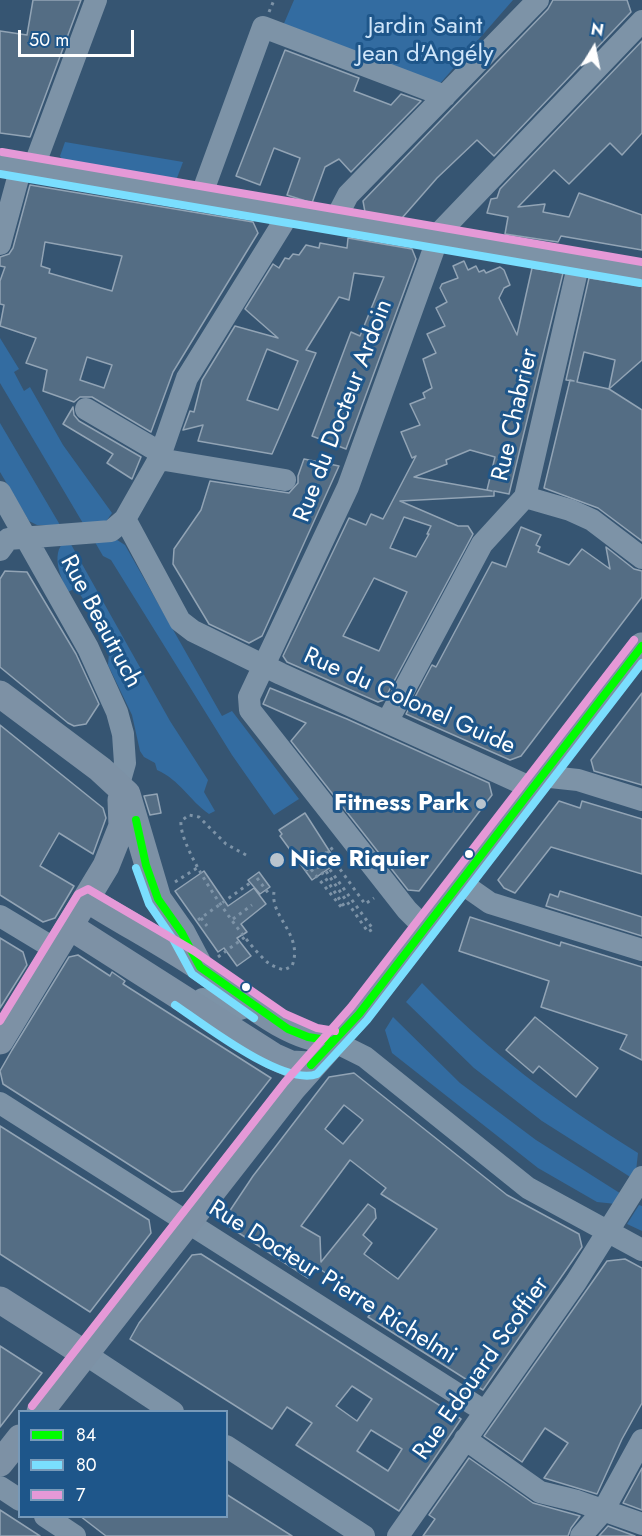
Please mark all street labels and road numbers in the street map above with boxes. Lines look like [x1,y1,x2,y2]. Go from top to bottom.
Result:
street label: Rue du Docteur Ardoin [288,296,400,526]
street label: Rue Chabrier [487,346,545,484]
street label: Rue Beautruch [53,551,147,693]
street label: Rue du Colonel Guide [299,642,519,762]
street label: Rue Docteur Pierre Richelmi [203,1195,461,1371]
street label: Rue Edouard Scoffier [408,1272,556,1466]

